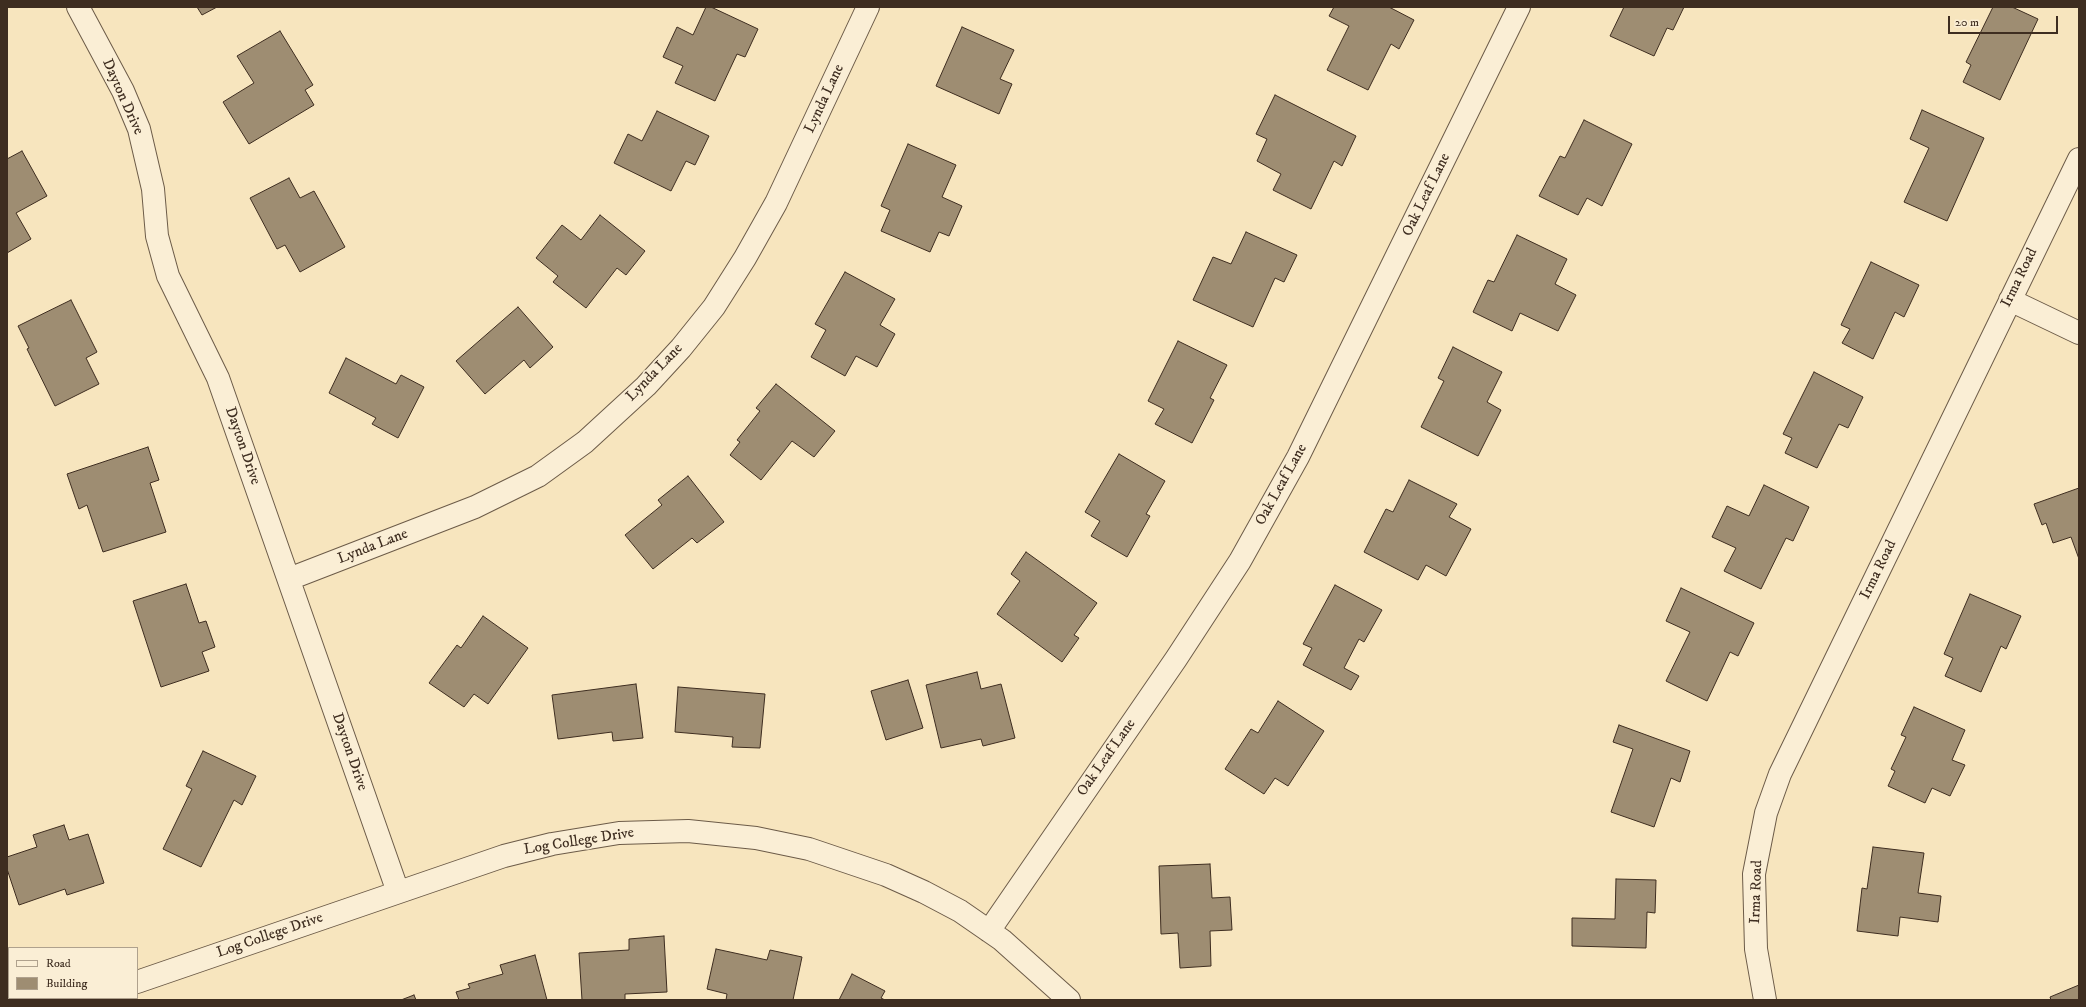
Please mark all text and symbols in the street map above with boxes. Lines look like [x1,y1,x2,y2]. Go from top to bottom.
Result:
scale bar [1950,8,2060,34]
text: 20 m [1955,15,1979,30]
street label: Dayton Drive [97,56,147,138]
street label: Lynda Lane [801,62,849,136]
street label: Oak Leaf Lane [1399,151,1455,239]
street label: Irma Road [1998,245,2042,311]
street label: Lynda Lane [623,340,687,406]
street label: Dayton Drive [220,405,264,487]
street label: Oak Leaf Lane [1252,441,1312,529]
street label: Lynda Lane [335,525,411,569]
street label: Irma Road [1857,537,1901,603]
street label: Dayton Drive [327,711,371,793]
street label: Oak Leaf Lane [1074,716,1140,800]
street label: Log College Drive [523,824,635,860]
street label: Irma Road [1747,860,1767,924]
street label: Log College Drive [215,909,325,963]
legend [8,947,138,999]
text: Road [46,956,71,971]
text: Building [46,976,87,991]

